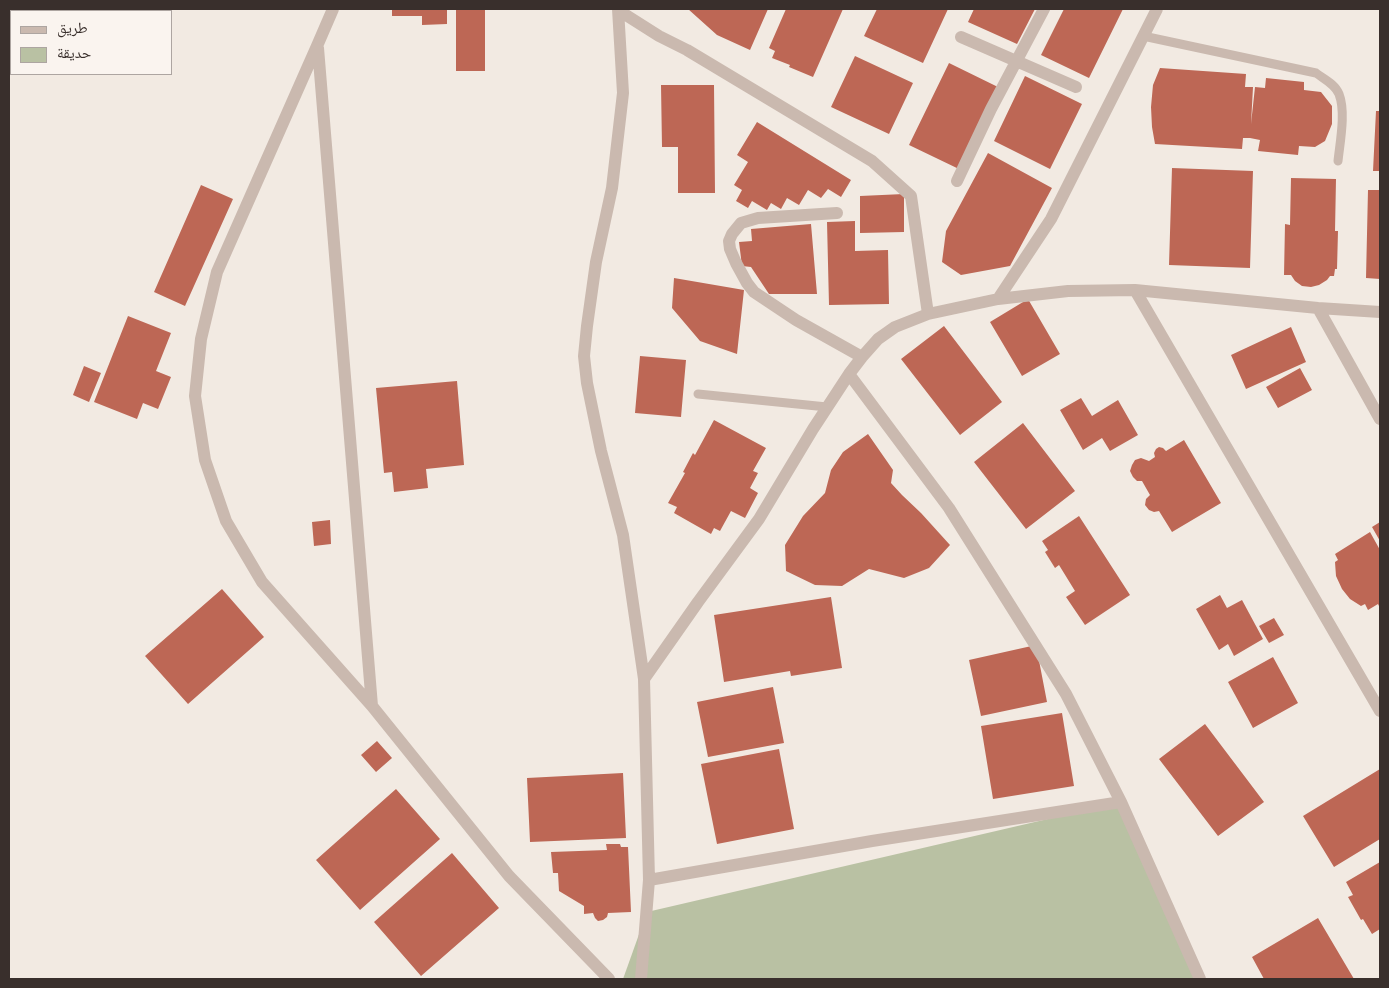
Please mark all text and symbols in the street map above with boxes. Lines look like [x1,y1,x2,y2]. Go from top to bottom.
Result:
legend [10,10,172,75]
text: طريق [57,19,88,36]
text: حديقة [57,44,91,61]

